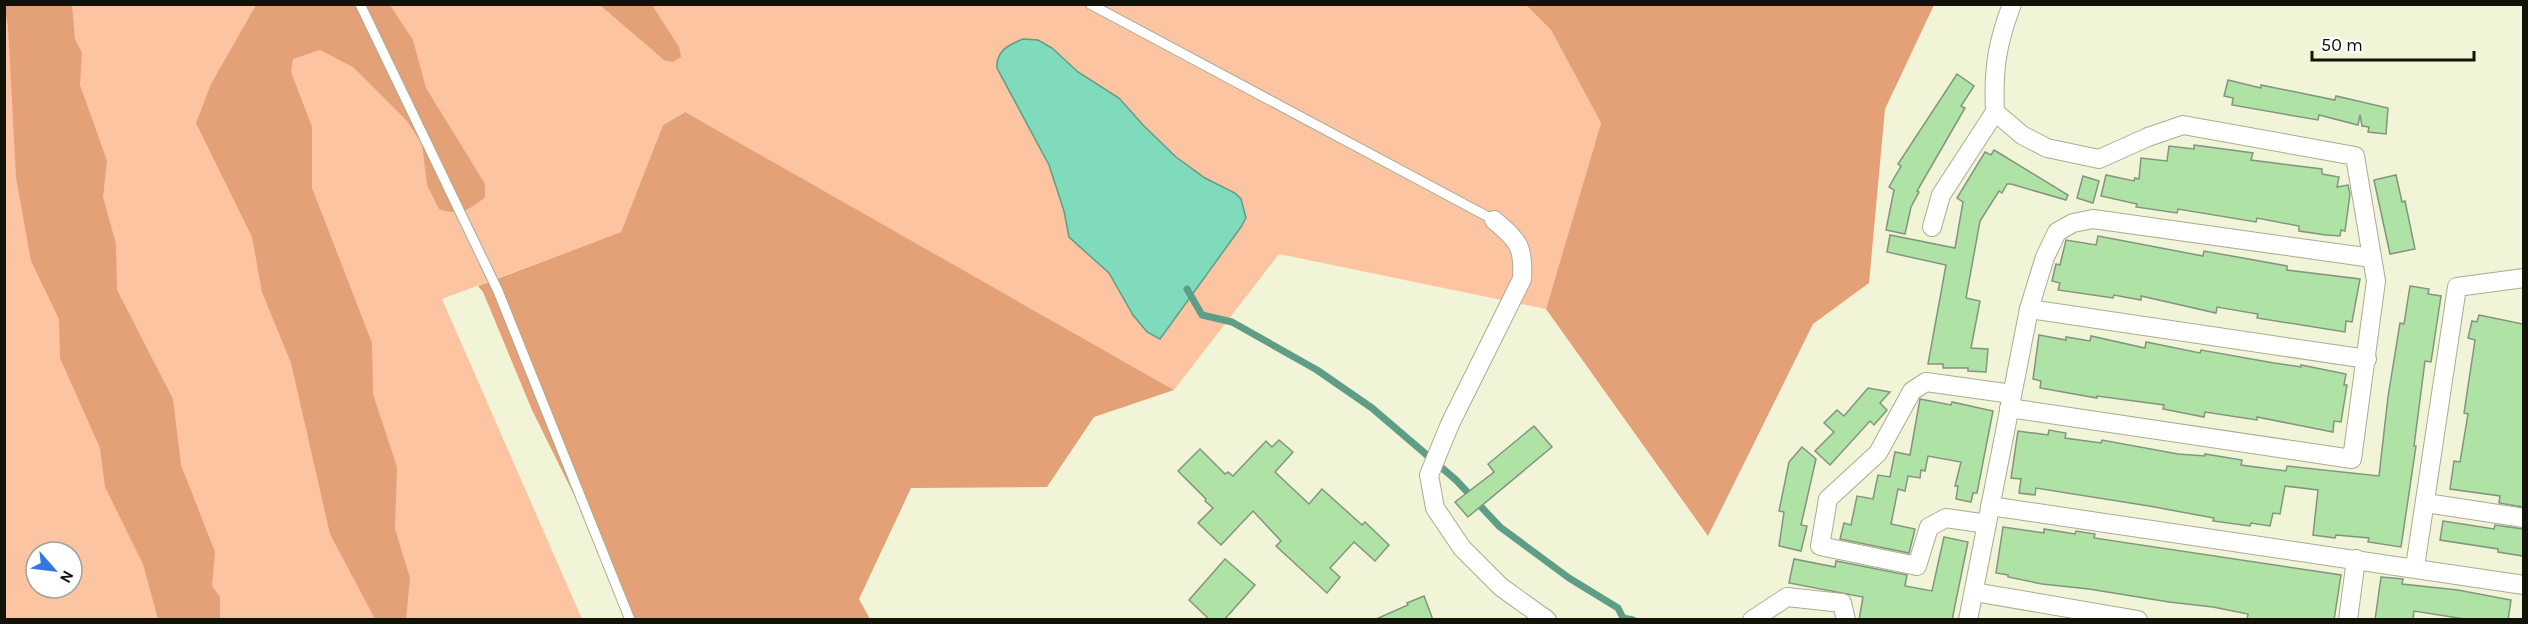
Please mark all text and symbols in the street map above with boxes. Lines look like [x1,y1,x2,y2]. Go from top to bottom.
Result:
scale bar [2312,24,2474,62]
text: 50 m [2321,34,2363,56]
north arrow [24,540,84,600]
text: N [56,567,78,586]

